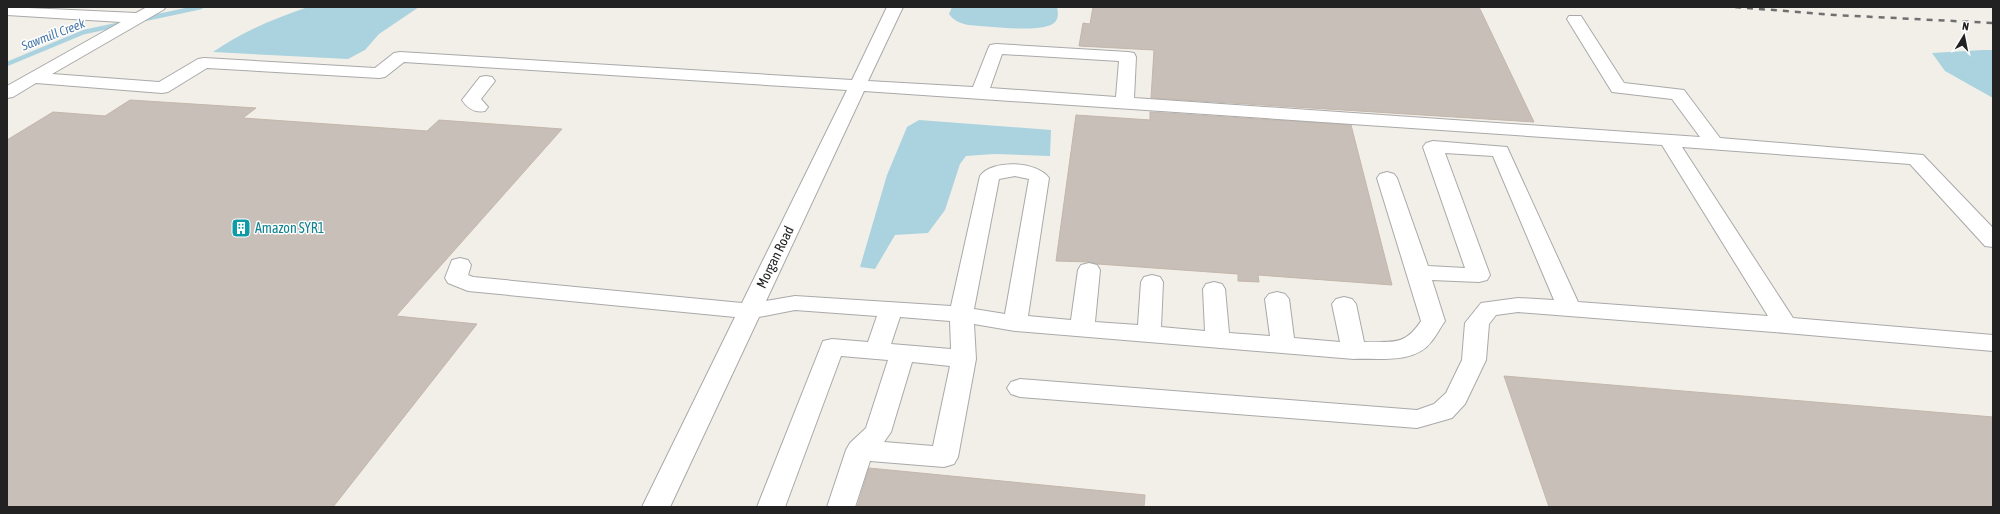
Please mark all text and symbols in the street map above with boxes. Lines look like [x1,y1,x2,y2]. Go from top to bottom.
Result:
water label: Sawmill Creek [18,15,87,54]
north arrow [1944,16,1984,56]
text: N [1961,20,1970,33]
building icon: Amazon SYR1 [230,217,252,239]
place label: Amazon SYR1 [255,220,324,236]
street label: Morgan Road [753,223,797,291]

